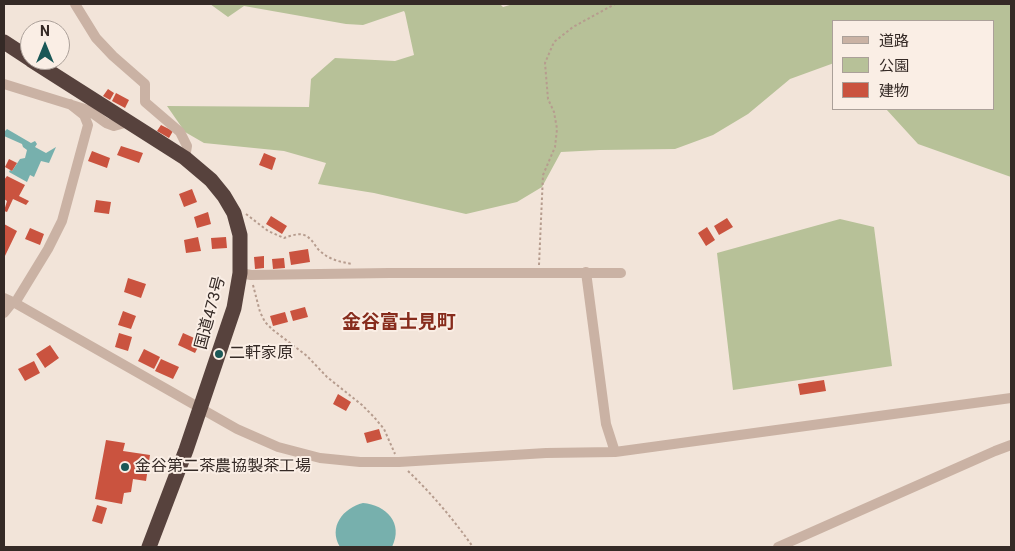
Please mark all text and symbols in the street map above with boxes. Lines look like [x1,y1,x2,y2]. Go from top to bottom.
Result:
north arrow [20,20,70,70]
legend [832,20,995,110]
text: N [40,23,50,39]
text: 道路 [879,32,909,50]
text: 公園 [879,57,909,75]
text: 建物 [879,82,909,100]
street label: 国道473号 [192,274,230,352]
district label: 金谷富士見町 [342,312,456,334]
place label: 二軒家原 [229,344,293,364]
marker: 二軒家原 [213,348,225,360]
place label: 金谷第二茶農協製茶工場 [135,457,311,477]
marker: 金谷第二茶農協製茶工場 [119,461,131,473]

